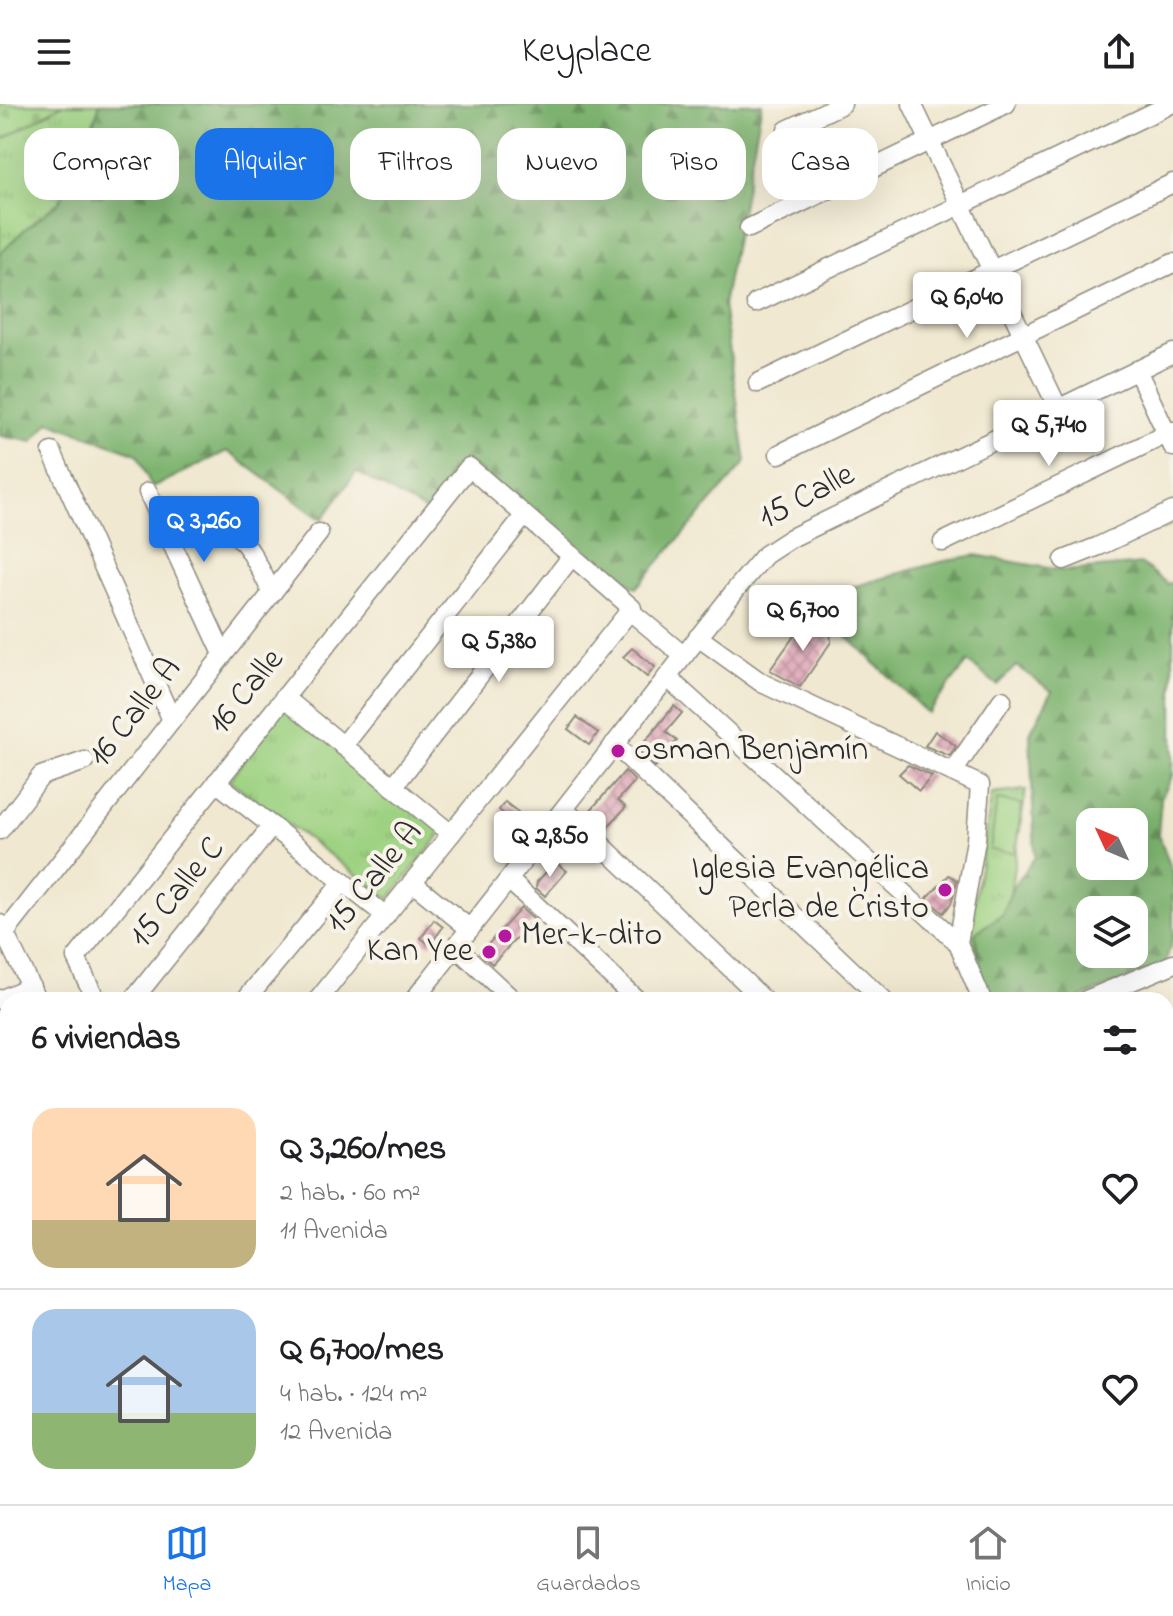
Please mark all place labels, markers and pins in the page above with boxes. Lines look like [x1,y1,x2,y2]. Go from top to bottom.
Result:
pin: Q 6,040 [893,272,1041,340]
pin: Q 5,740 [975,400,1123,468]
pin: Q 3,260 [130,496,278,564]
pin: Q 6,700 [729,585,877,653]
pin: Q 5,380 [425,616,573,684]
place label: osman Benjamín [634,726,868,776]
marker: osman Benjamín [609,742,627,760]
pin: Q 2,850 [476,811,624,879]
place label: Iglesia Evangélica Perla de Cristo [691,845,929,934]
marker: Iglesia Evangélica Perla de Cristo [936,881,954,899]
place label: Mer-k-dito [521,911,662,961]
place label: Kan Yee [367,927,474,977]
marker: Mer-k-dito [496,927,514,945]
marker: Kan Yee [480,943,498,961]

